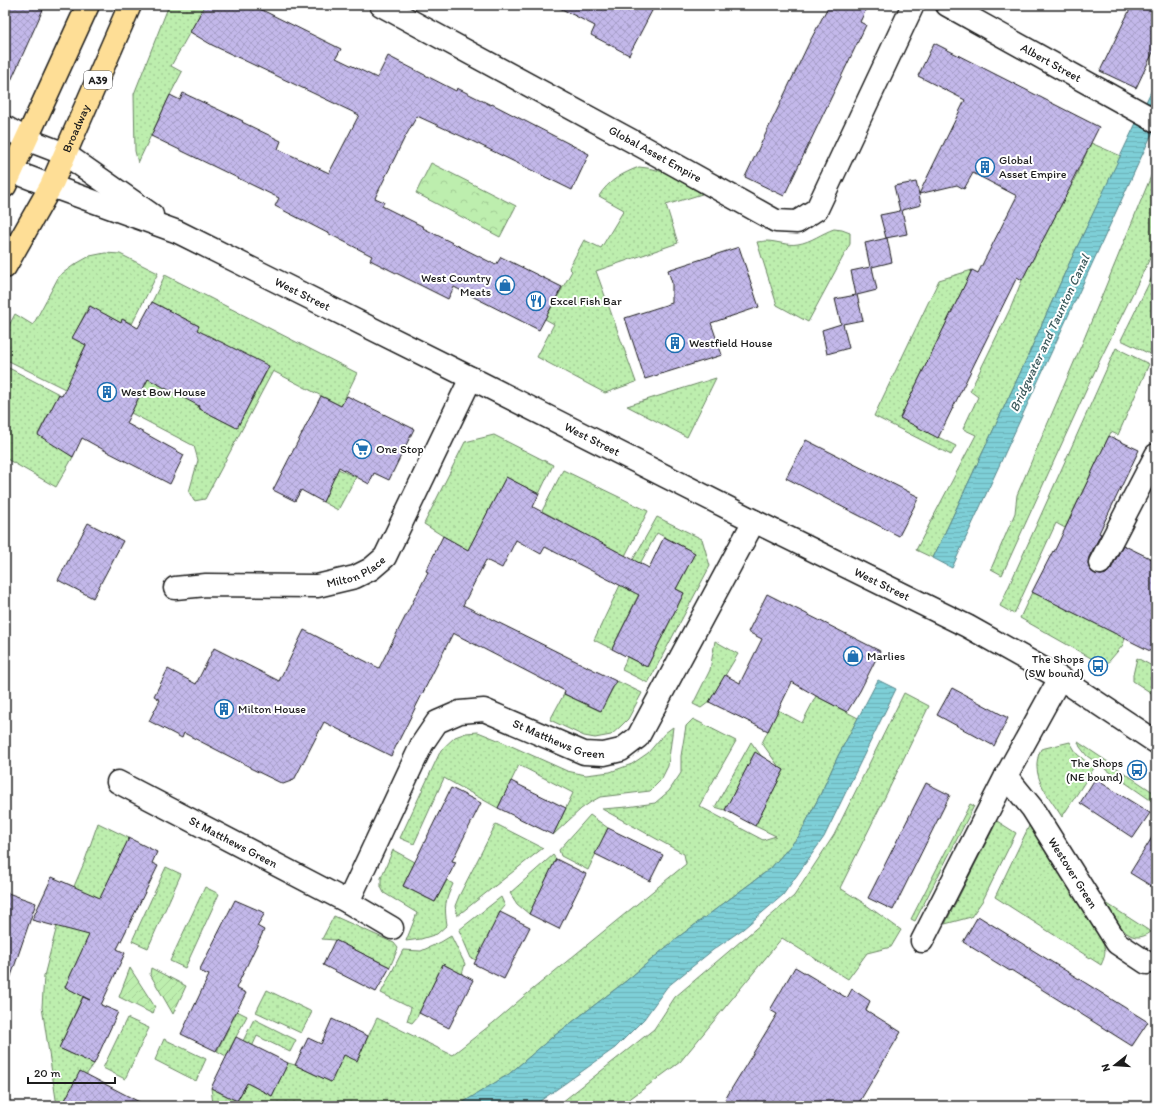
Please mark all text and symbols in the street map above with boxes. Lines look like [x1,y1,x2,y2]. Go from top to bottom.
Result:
street label: Albert Street [1018,40,1084,85]
road number: A39 [84,71,112,89]
street label: Broadway [60,102,93,155]
street label: Global Asset Empire [606,123,704,185]
place label: Global Asset Empire [999,153,1067,181]
building icon: Global Asset Empire [974,156,996,178]
water label: Bridgwater and Taunton Canal [1006,251,1093,414]
place label: West Country Meats [421,271,491,299]
street label: West Street [273,274,333,314]
shop icon: West Country Meats [494,274,516,296]
restaurant icon: Excel Fish Bar [525,290,547,312]
place label: Excel Fish Bar [550,294,622,308]
building icon: Westfield House [664,332,686,354]
place label: Westfield House [689,336,773,350]
building icon: West Bow House [96,381,118,403]
place label: West Bow House [121,385,206,399]
street label: West Street [562,419,623,459]
supermarket icon: One Stop [351,438,373,460]
place label: One Stop [376,442,424,456]
street label: Milton Place [325,553,389,591]
street label: West Street [852,565,912,604]
shop icon: Marlies [842,645,864,667]
place label: Marlies [867,649,905,663]
place label: The Shops (SW bound) [1025,652,1084,680]
bus stop icon: The Shops (SW bound) [1087,655,1109,677]
building icon: Milton House [213,698,235,720]
place label: Milton House [238,702,306,716]
street label: St Matthews Green [511,716,605,761]
place label: The Shops (NE bound) [1066,756,1123,784]
bus stop icon: The Shops (NE bound) [1126,759,1148,781]
street label: St Matthews Green [187,813,280,871]
street label: Westover Green [1045,835,1101,911]
north arrow [1095,1045,1135,1085]
scale bar [28,1059,115,1085]
text: N [1099,1062,1113,1073]
text: 20 m [34,1066,61,1080]

